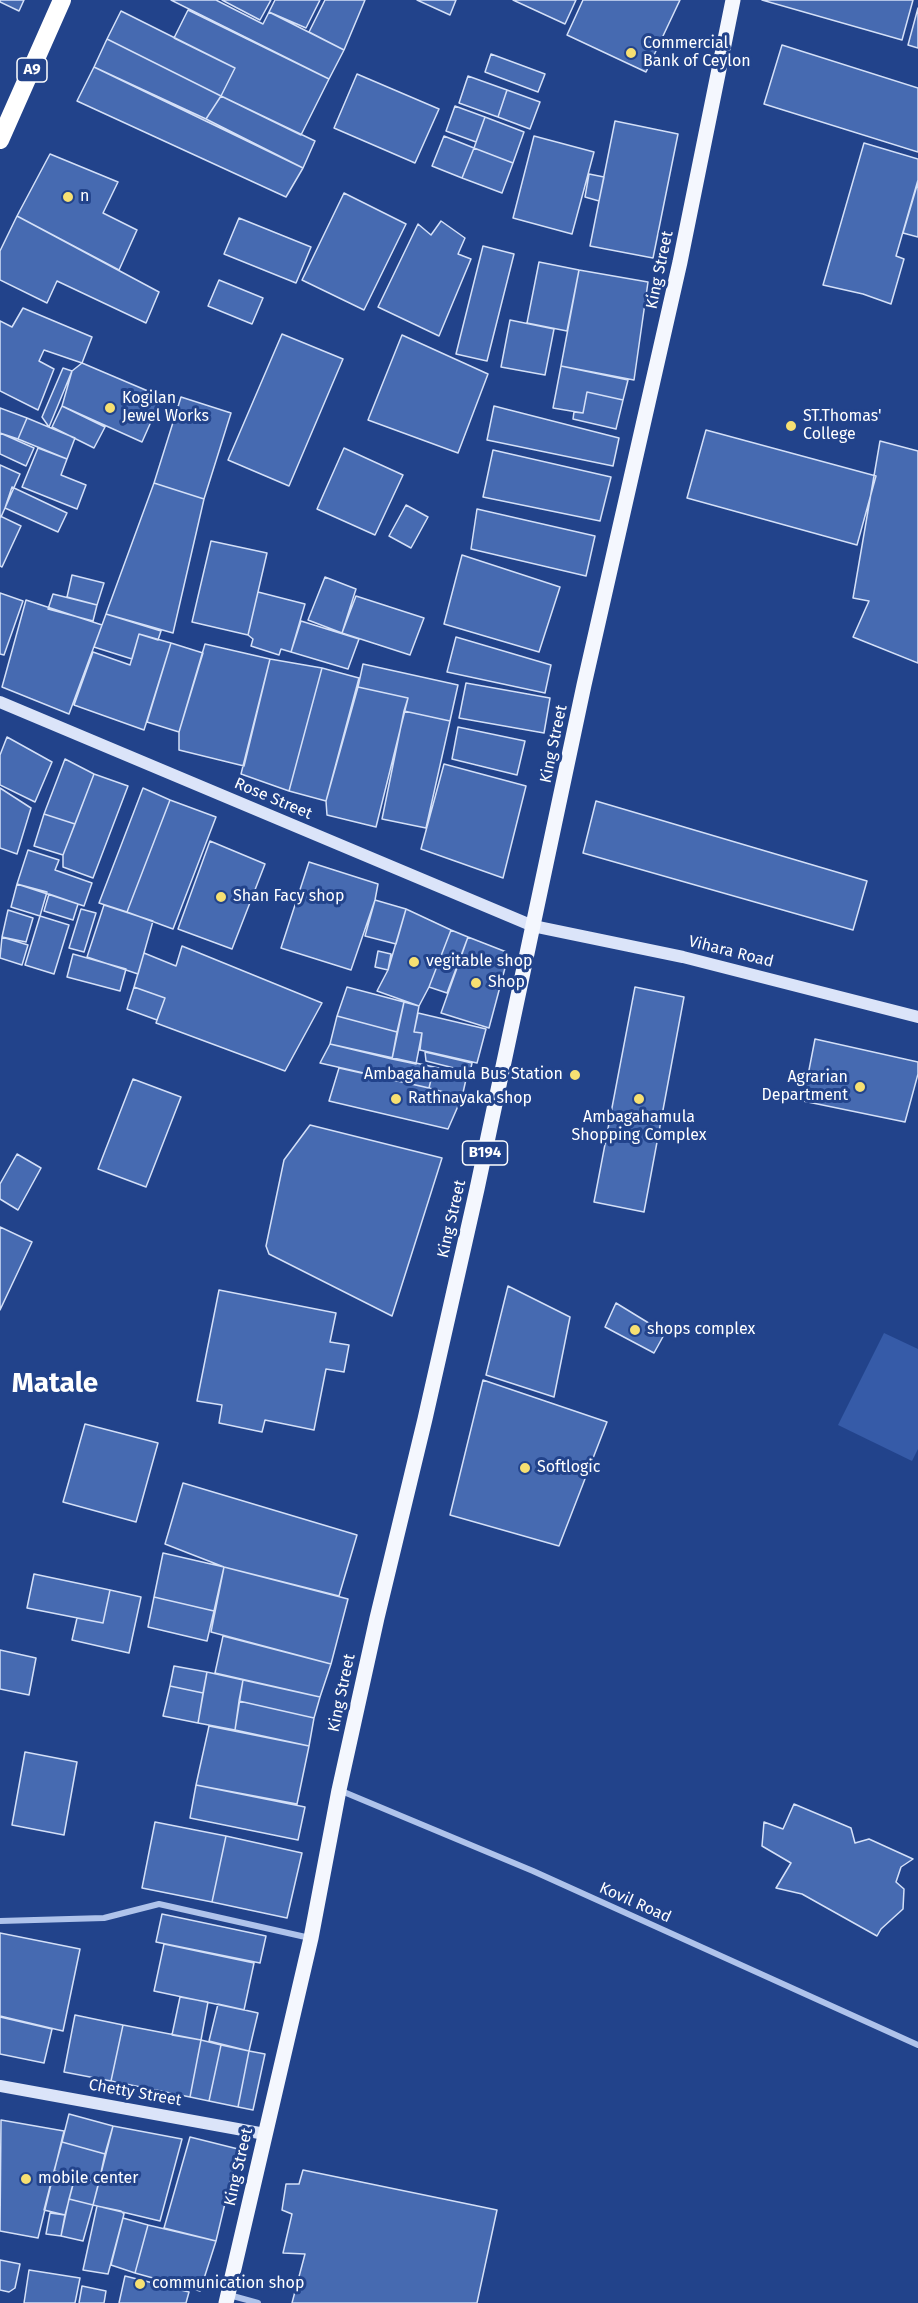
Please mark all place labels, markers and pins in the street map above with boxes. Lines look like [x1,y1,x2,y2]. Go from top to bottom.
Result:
place label: Commercial Bank of Ceylon [643,34,751,72]
marker: Commercial Bank of Ceylon [624,46,638,60]
place label: n [80,187,89,207]
marker: n [61,190,75,204]
place label: Kogilan Jewel Works [122,389,209,427]
marker: Kogilan Jewel Works [103,401,117,415]
place label: ST.Thomas' College [803,407,882,445]
marker: ST.Thomas' College [784,419,798,433]
place label: Shan Facy shop [233,887,344,907]
marker: Shan Facy shop [214,890,228,904]
place label: vegitable shop [426,952,532,972]
marker: vegitable shop [407,955,421,969]
place label: Shop [488,973,525,993]
marker: Shop [469,976,483,990]
place label: Ambagahamula Bus Station [364,1065,563,1085]
marker: Ambagahamula Bus Station [568,1068,582,1082]
place label: Agrarian Department [761,1068,848,1106]
marker: Agrarian Department [853,1080,867,1094]
place label: Rathnayaka shop [408,1089,532,1109]
marker: Rathnayaka shop [389,1092,403,1106]
marker: Ambagahamula Shopping Complex [632,1092,646,1106]
place label: Ambagahamula Shopping Complex [571,1108,707,1146]
place label: shops complex [647,1320,755,1340]
marker: shops complex [628,1323,642,1337]
place label: Softlogic [537,1458,600,1478]
marker: Softlogic [518,1461,532,1475]
place label: mobile center [38,2169,138,2189]
marker: mobile center [19,2172,33,2186]
place label: communication shop [152,2274,304,2294]
marker: communication shop [133,2277,147,2291]

